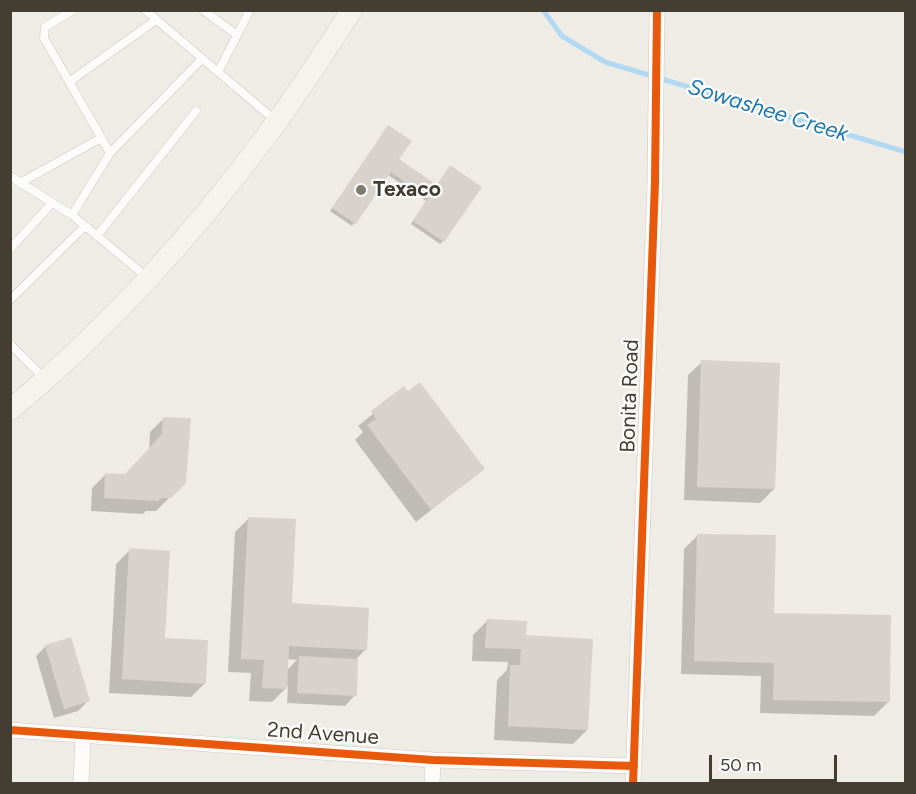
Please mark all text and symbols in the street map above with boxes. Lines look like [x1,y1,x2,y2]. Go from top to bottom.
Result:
water label: Sowashee Creek [685,74,851,148]
place label: Texaco [373,177,441,203]
marker: Texaco [354,183,368,197]
street label: Bonita Road [615,339,645,453]
street label: 2nd Avenue [266,718,380,750]
scale bar [712,743,840,781]
text: 50 m [720,754,762,776]

